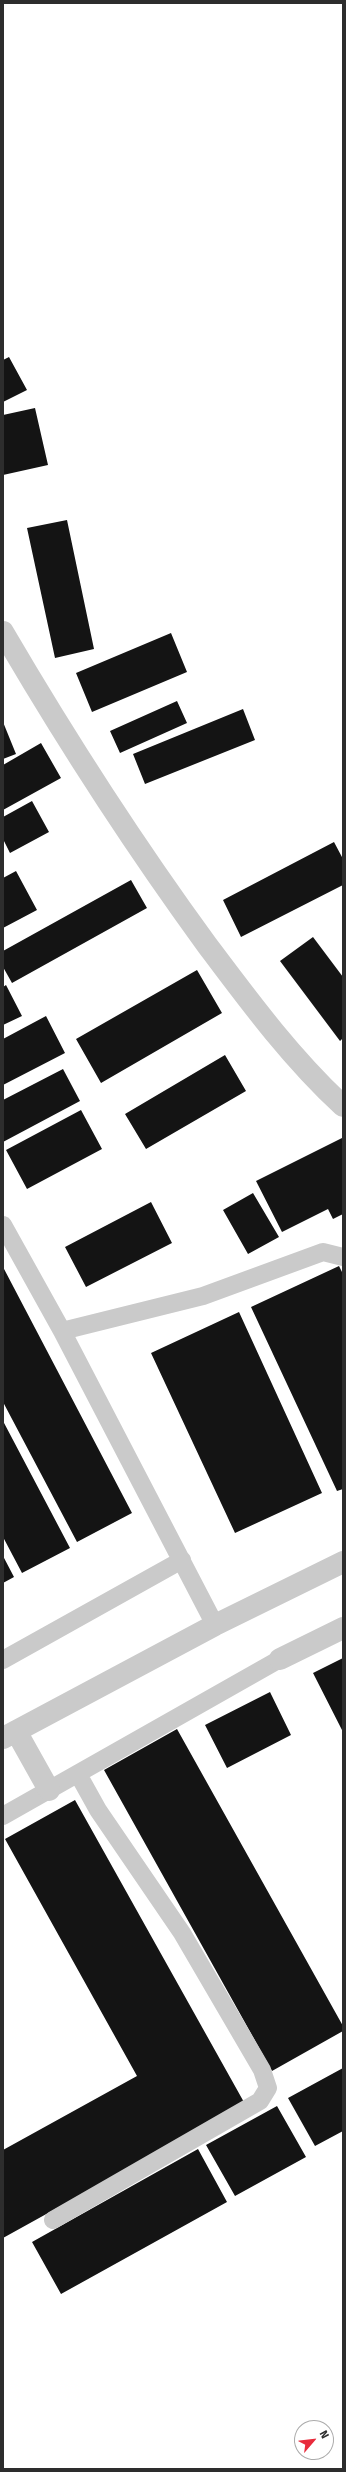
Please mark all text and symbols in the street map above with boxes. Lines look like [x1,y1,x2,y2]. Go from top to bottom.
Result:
north arrow [294,2420,334,2460]
text: N [317,2428,332,2441]

